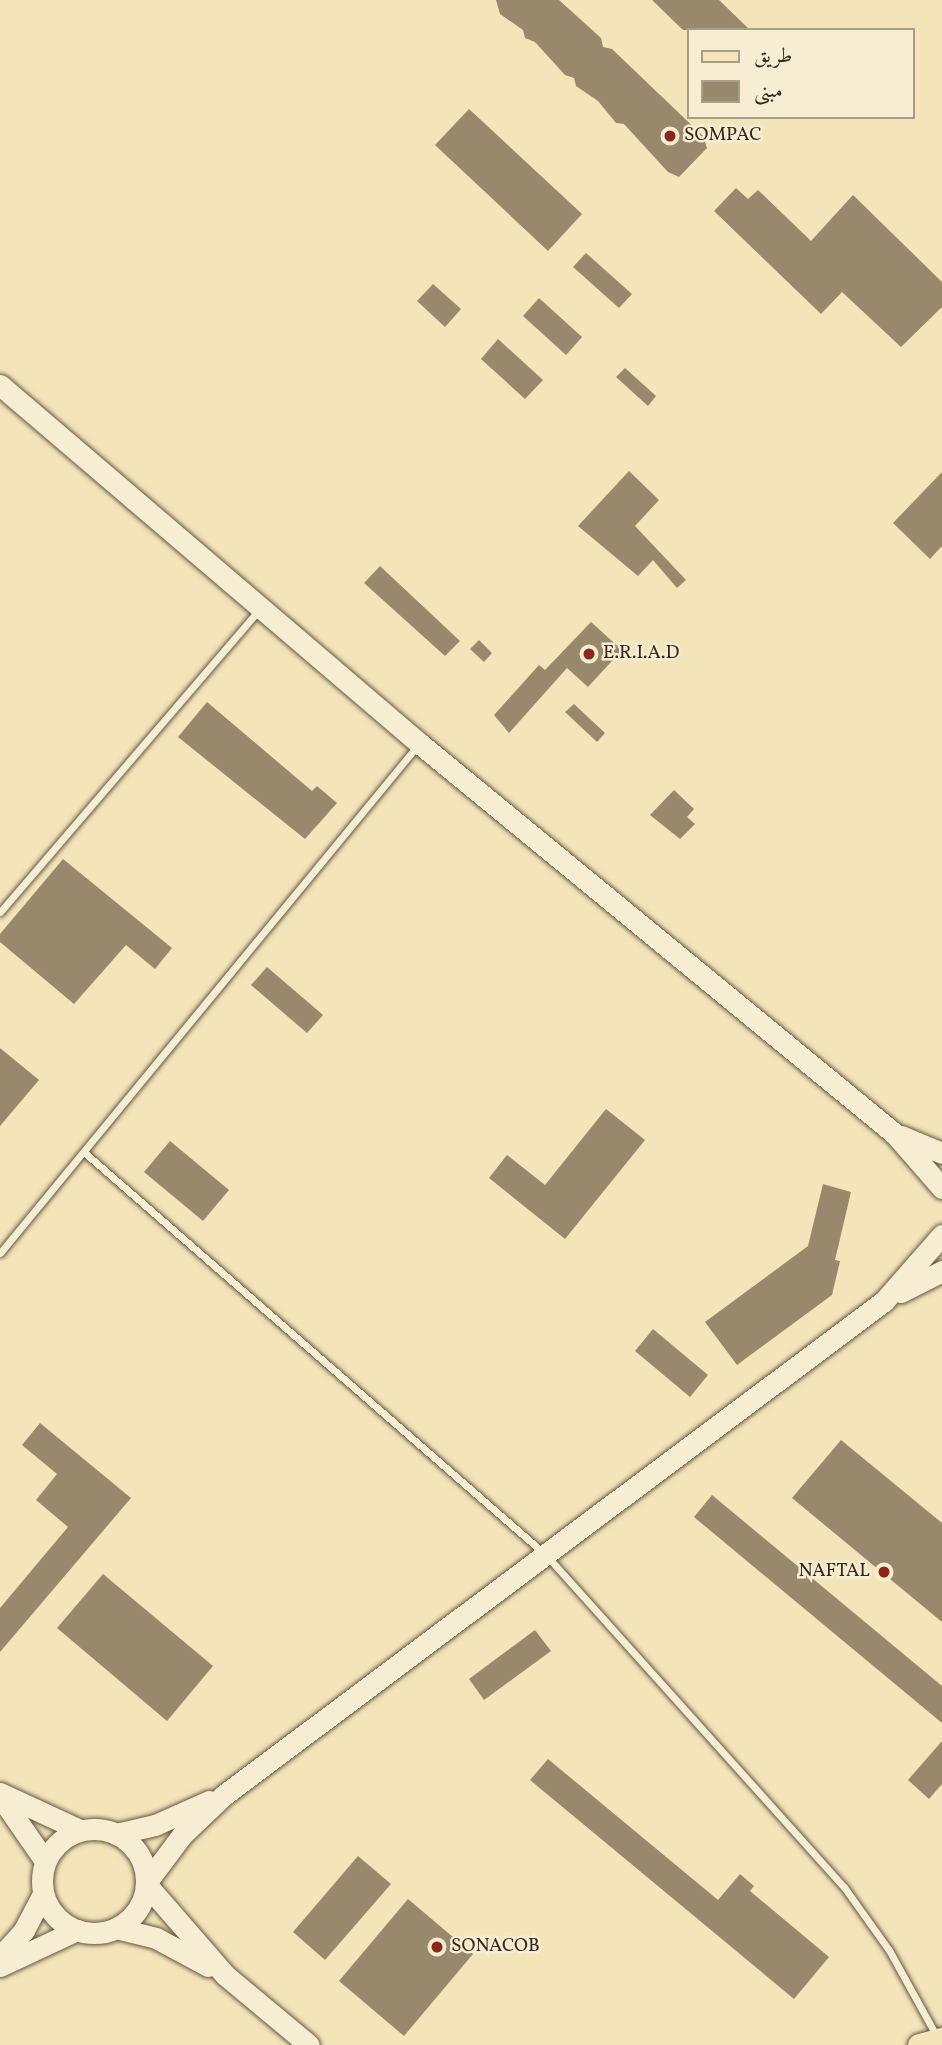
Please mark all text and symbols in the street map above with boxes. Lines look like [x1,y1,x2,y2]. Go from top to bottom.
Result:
legend [687,28,914,119]
text: طريق [754,42,792,71]
text: مبنى [754,77,783,106]
place label: SOMPAC [684,125,762,147]
marker: SOMPAC [662,128,678,144]
place label: E.R.I.A.D [603,643,679,665]
marker: E.R.I.A.D [581,646,597,662]
place label: NAFTAL [798,1561,870,1583]
marker: NAFTAL [876,1564,892,1580]
place label: SONACOB [451,1936,540,1958]
marker: SONACOB [429,1939,445,1955]

